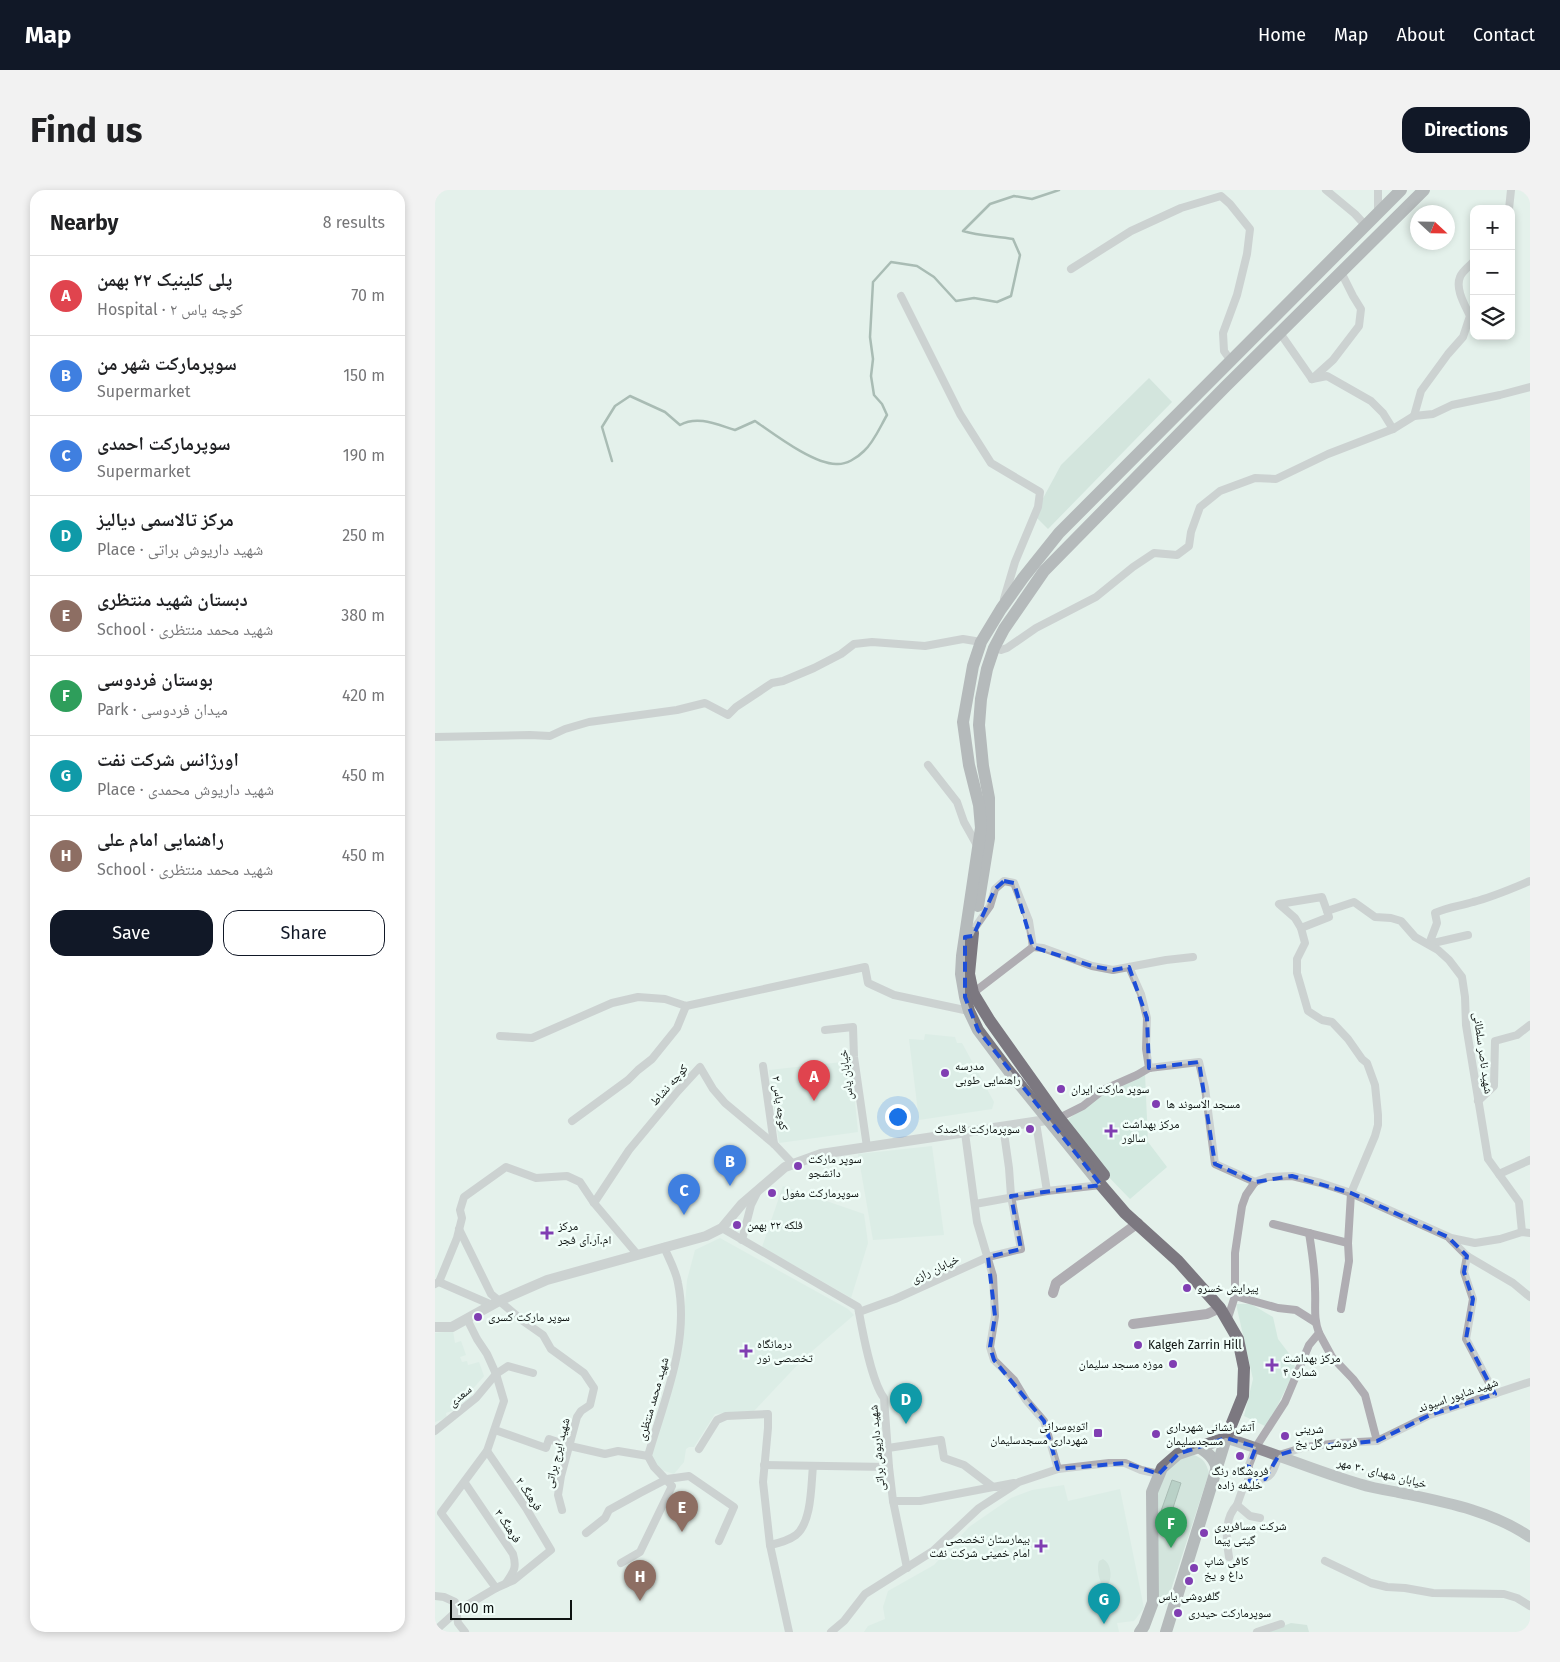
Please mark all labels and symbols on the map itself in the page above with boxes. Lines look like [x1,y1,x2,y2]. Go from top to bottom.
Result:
north arrow [1410,205,1455,250]
street label: شهید ناصر سلطانی [1470,1011,1496,1095]
street label: خیابان یاس [836,1049,856,1101]
place label: مدرسه راهنمایی طوبی [955,1059,1021,1087]
pin: A [798,1060,830,1101]
street label: کوچه نشاط [647,1061,691,1109]
marker: مدرسه راهنمایی طوبی [939,1067,951,1079]
street label: کوچه یاس ۲ [769,1075,791,1131]
place label: سوپر مارکت ایران [1071,1082,1150,1096]
marker: سوپر مارکت ایران [1055,1083,1067,1095]
place label: مسجد الاسوند ها [1166,1097,1240,1111]
marker: مسجد الاسوند ها [1150,1098,1162,1110]
your location [885,1104,911,1130]
place label: مرکز بهداشت سالور [1121,1117,1179,1145]
place label: سوپرمارکت قاصدک [935,1122,1020,1136]
marker: سوپرمارکت قاصدک [1024,1123,1036,1135]
marker: مرکز بهداشت سالور [1104,1124,1118,1138]
pin: B [714,1145,746,1186]
place label: سوپر مارکت دانشجو [808,1152,862,1180]
marker: سوپر مارکت دانشجو [792,1160,804,1172]
pin: C [668,1174,700,1215]
place label: سوپرمارکت مغول [782,1186,859,1200]
marker: سوپرمارکت مغول [766,1187,778,1199]
place label: فلکه ۲۲ بهمن [747,1218,803,1232]
place label: مرکز ام.آر.آی فجر [557,1219,611,1248]
marker: فلکه ۲۲ بهمن [731,1219,743,1231]
marker: مرکز ام.آر.آی فجر [540,1226,554,1240]
street label: خیابان رازی [909,1252,962,1286]
place label: پیرایش خسرو [1197,1281,1259,1295]
marker: پیرایش خسرو [1181,1282,1193,1294]
place label: سوپر مارکت کسری [488,1310,570,1324]
marker: سوپر مارکت کسری [472,1311,484,1323]
place label: درمانگاه تخصصی نور [756,1337,813,1365]
place label: Kalgeh Zarrin Hill [1148,1338,1242,1352]
marker: Kalgeh Zarrin Hill [1132,1339,1144,1351]
marker: درمانگاه تخصصی نور [739,1344,753,1358]
place label: مرکز بهداشت شماره ۴ [1283,1351,1340,1379]
street label: شهید محمد منتظری [634,1356,672,1442]
place label: موزه مسجد سلیمان [1079,1357,1163,1371]
marker: موزه مسجد سلیمان [1167,1358,1179,1370]
marker: مرکز بهداشت شماره ۴ [1265,1358,1279,1372]
street label: شهید شاپور اسیوند [1416,1375,1500,1415]
street label: سعدی [446,1382,475,1410]
pin: D [890,1383,922,1424]
street label: شهید داریوش براتی [866,1404,888,1492]
street label: شهید ایرج براتی [542,1416,573,1490]
place label: اتوبوسرانی شهرداری مسجدسلیمان [990,1419,1088,1447]
place label: آتش نشانی شهرداری مسجدسلیمان [1166,1420,1256,1448]
place label: شرینی فروشی گل یخ [1295,1422,1357,1450]
marker: اتوبوسرانی شهرداری مسجدسلیمان [1092,1427,1104,1439]
marker: آتش نشانی شهرداری مسجدسلیمان [1150,1428,1162,1440]
marker: شرینی فروشی گل یخ [1279,1430,1291,1442]
marker: فروشگاه رنگ خلیفه زاده [1234,1450,1246,1462]
street label: خیابان شهدای ۳۰ مهر [1335,1455,1429,1491]
place label: فروشگاه رنگ خلیفه زاده [1211,1464,1269,1492]
street label: فرهنگ ۲ [513,1475,545,1513]
pin: E [666,1491,698,1532]
street label: فرهنگ ۳ [492,1507,524,1545]
pin: F [1155,1507,1187,1548]
place label: شرکت مسافربری گیتی پیما [1214,1519,1287,1547]
marker: شرکت مسافربری گیتی پیما [1198,1527,1210,1539]
place label: بیمارستان تخصصی امام خمینی شرکت نفت [929,1532,1030,1561]
marker: بیمارستان تخصصی امام خمینی شرکت نفت [1034,1539,1048,1553]
place label: کافی شاپ داغ و یخ [1204,1554,1249,1583]
pin: H [624,1560,656,1601]
marker: کافی شاپ داغ و یخ [1188,1562,1200,1574]
marker: گلفروشی یاس [1183,1575,1195,1587]
pin: G [1088,1583,1120,1624]
place label: گلفروشی یاس [1158,1589,1220,1603]
scale bar [450,1597,573,1620]
place label: سوپرمارکت حیدری [1188,1606,1271,1620]
marker: سوپرمارکت حیدری [1172,1607,1184,1619]

